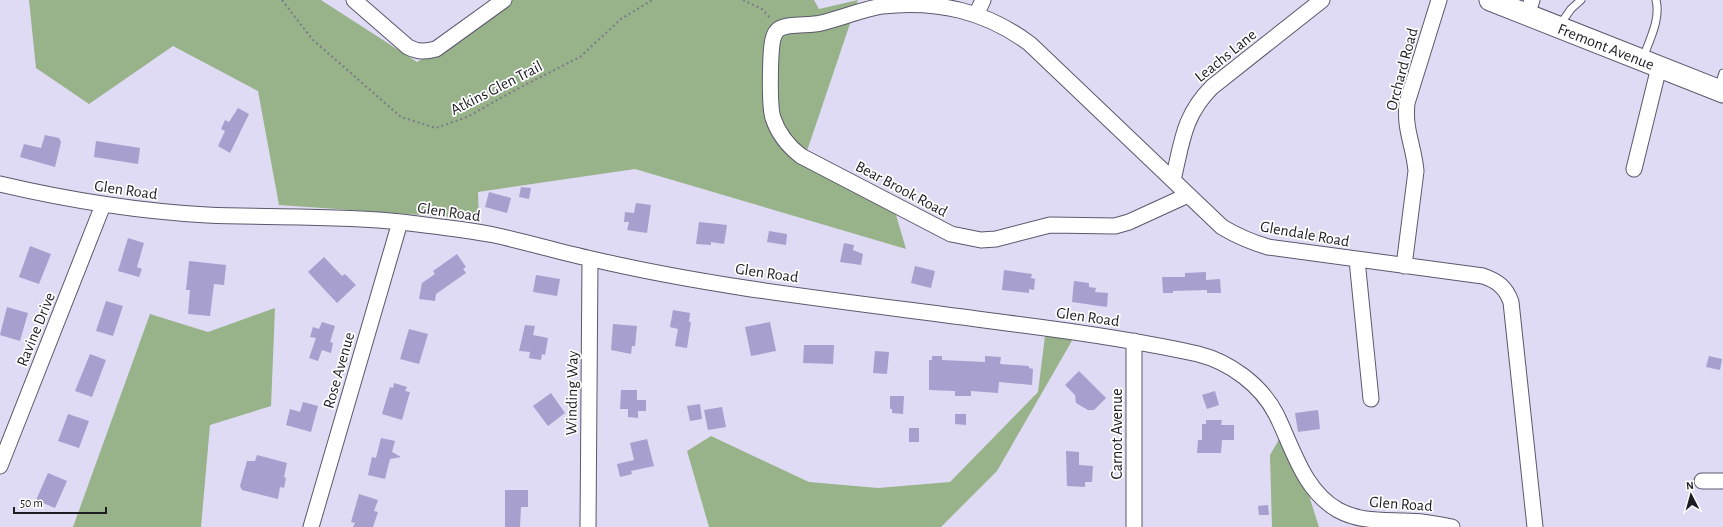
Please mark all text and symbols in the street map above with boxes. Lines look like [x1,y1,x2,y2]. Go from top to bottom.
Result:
street label: Fremont Avenue [1555,21,1656,73]
street label: Leachs Lane [1192,26,1259,85]
street label: Orchard Road [1383,26,1421,112]
street label: Atkins Glen Trail [448,58,545,118]
street label: Bear Brook Road [853,158,950,220]
street label: Glen Road [93,178,158,202]
street label: Glen Road [416,200,481,224]
street label: Glendale Road [1259,218,1351,250]
street label: Glen Road [734,261,799,285]
street label: Ravine Drive [14,290,58,369]
street label: Glen Road [1055,305,1120,329]
street label: Rose Avenue [320,330,358,410]
street label: Winding Way [563,350,582,436]
street label: Carnot Avenue [1109,388,1125,480]
north arrow [1671,475,1711,515]
text: N [1686,480,1694,491]
scale bar [14,489,106,515]
street label: Glen Road [1369,494,1433,514]
text: 50 m [20,497,43,509]

